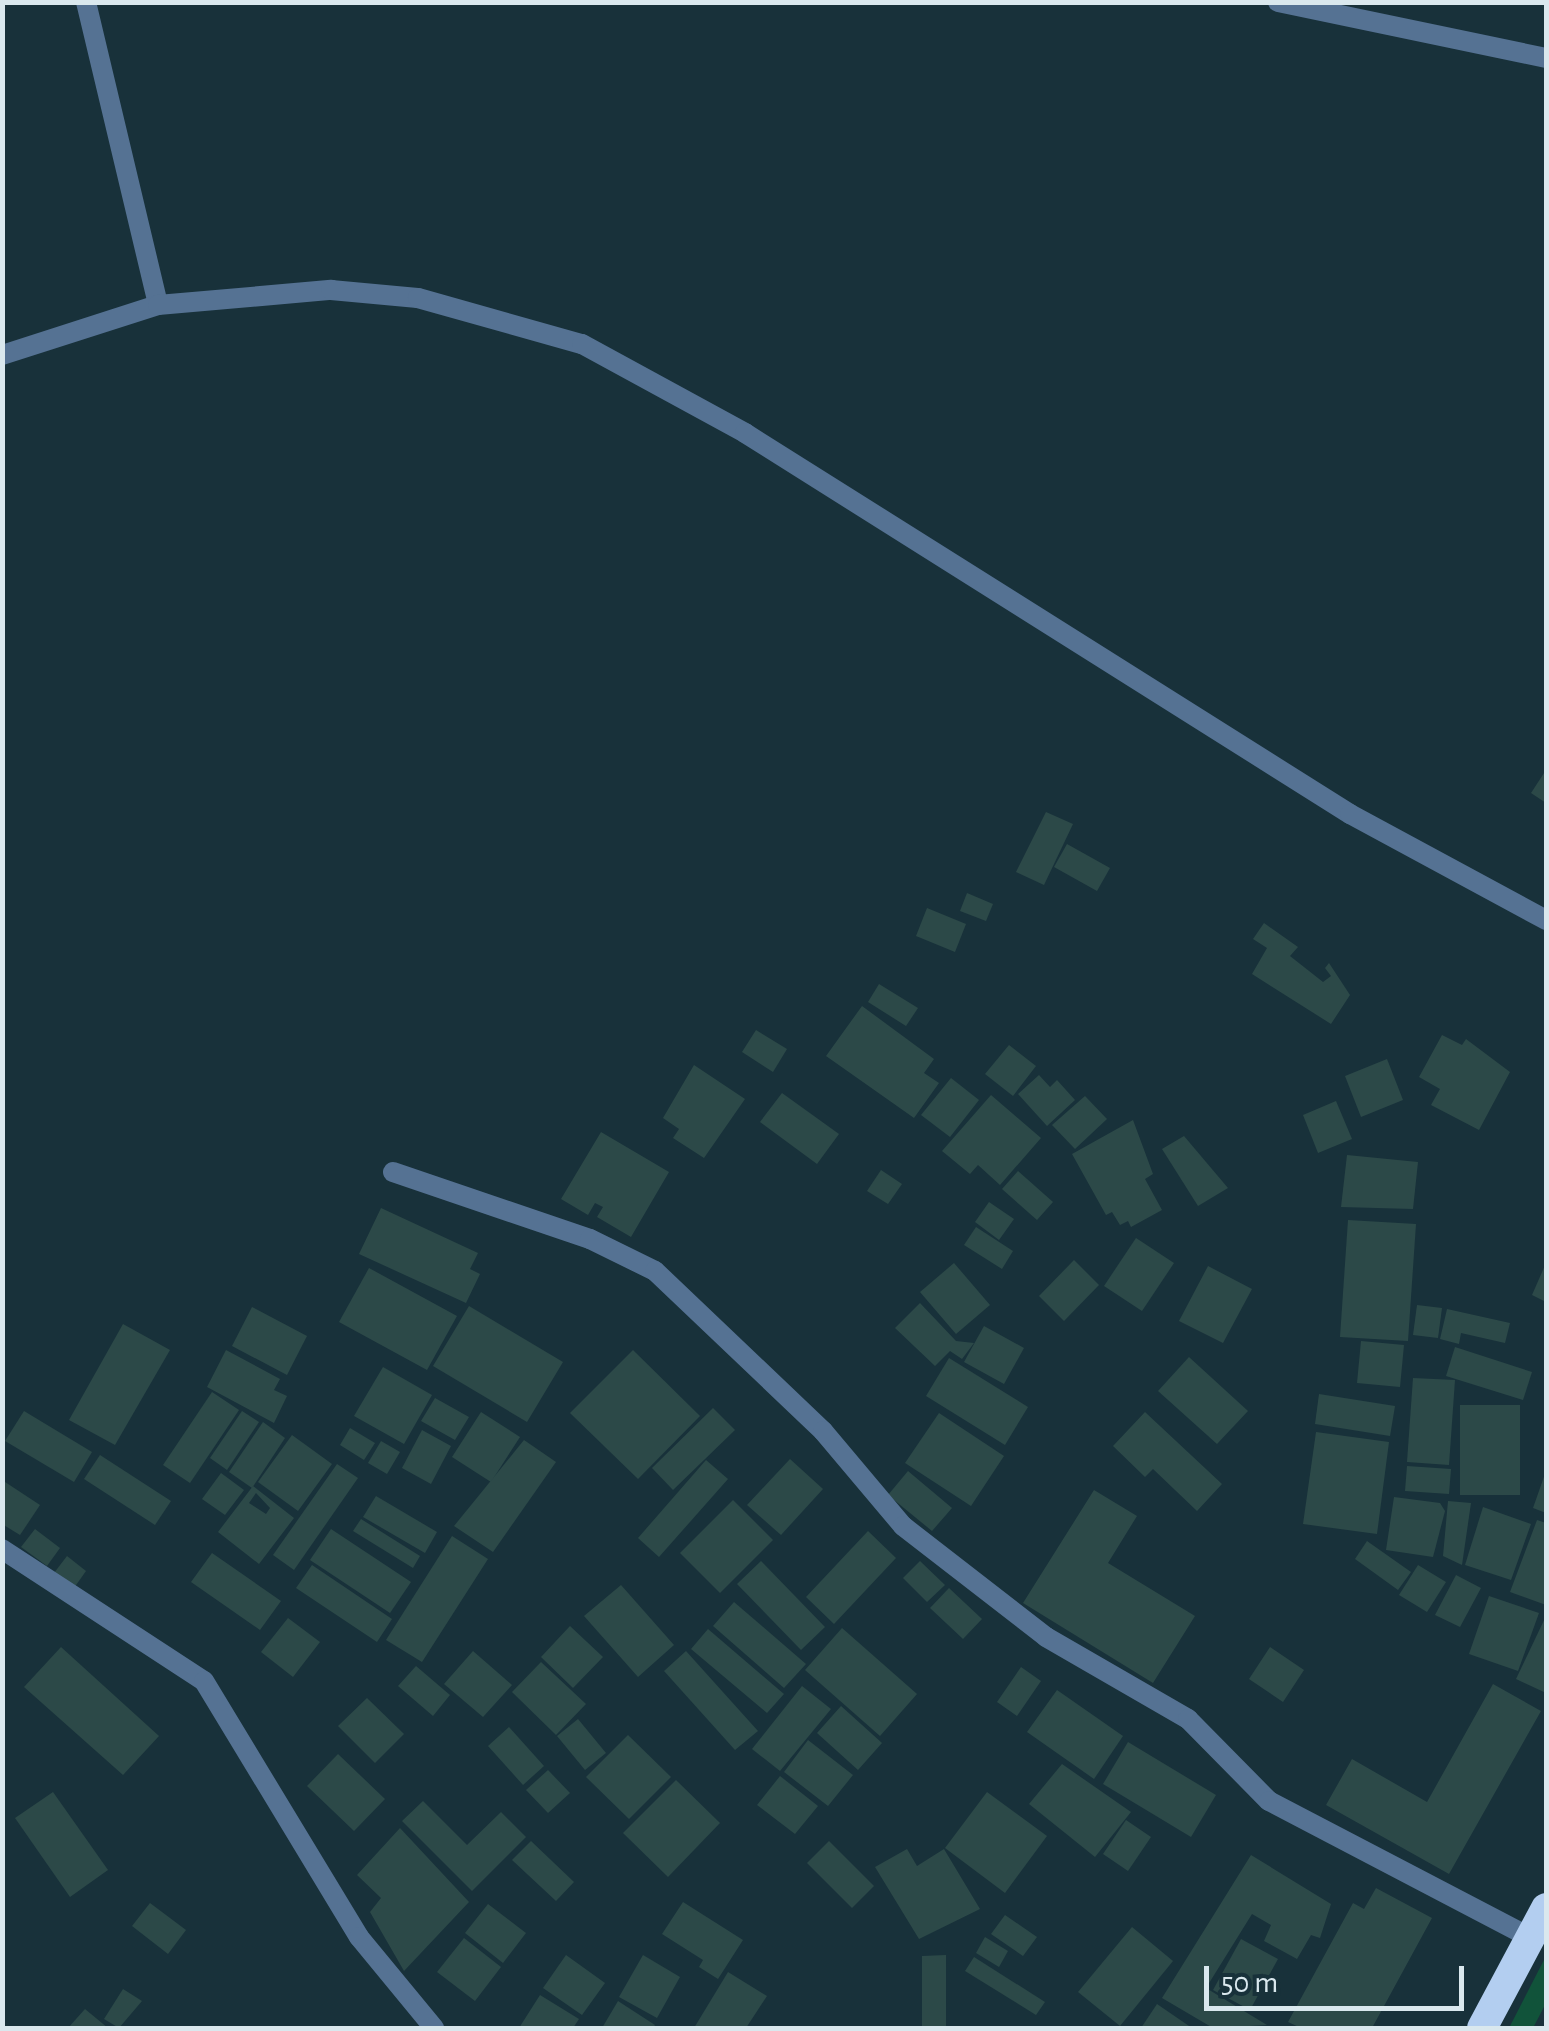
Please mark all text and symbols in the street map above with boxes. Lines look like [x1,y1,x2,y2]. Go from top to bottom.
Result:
scale bar [1209,1946,1469,2008]
text: 50 m [1221,1968,1278,1998]

